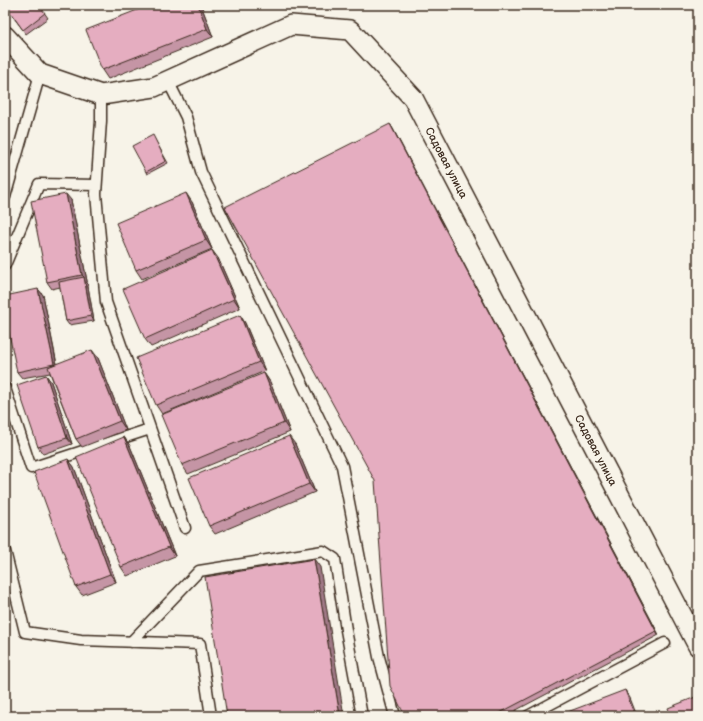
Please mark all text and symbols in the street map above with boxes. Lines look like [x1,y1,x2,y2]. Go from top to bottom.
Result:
street label: Садовая улица [423,125,471,201]
street label: Садовая улица [572,412,620,488]

